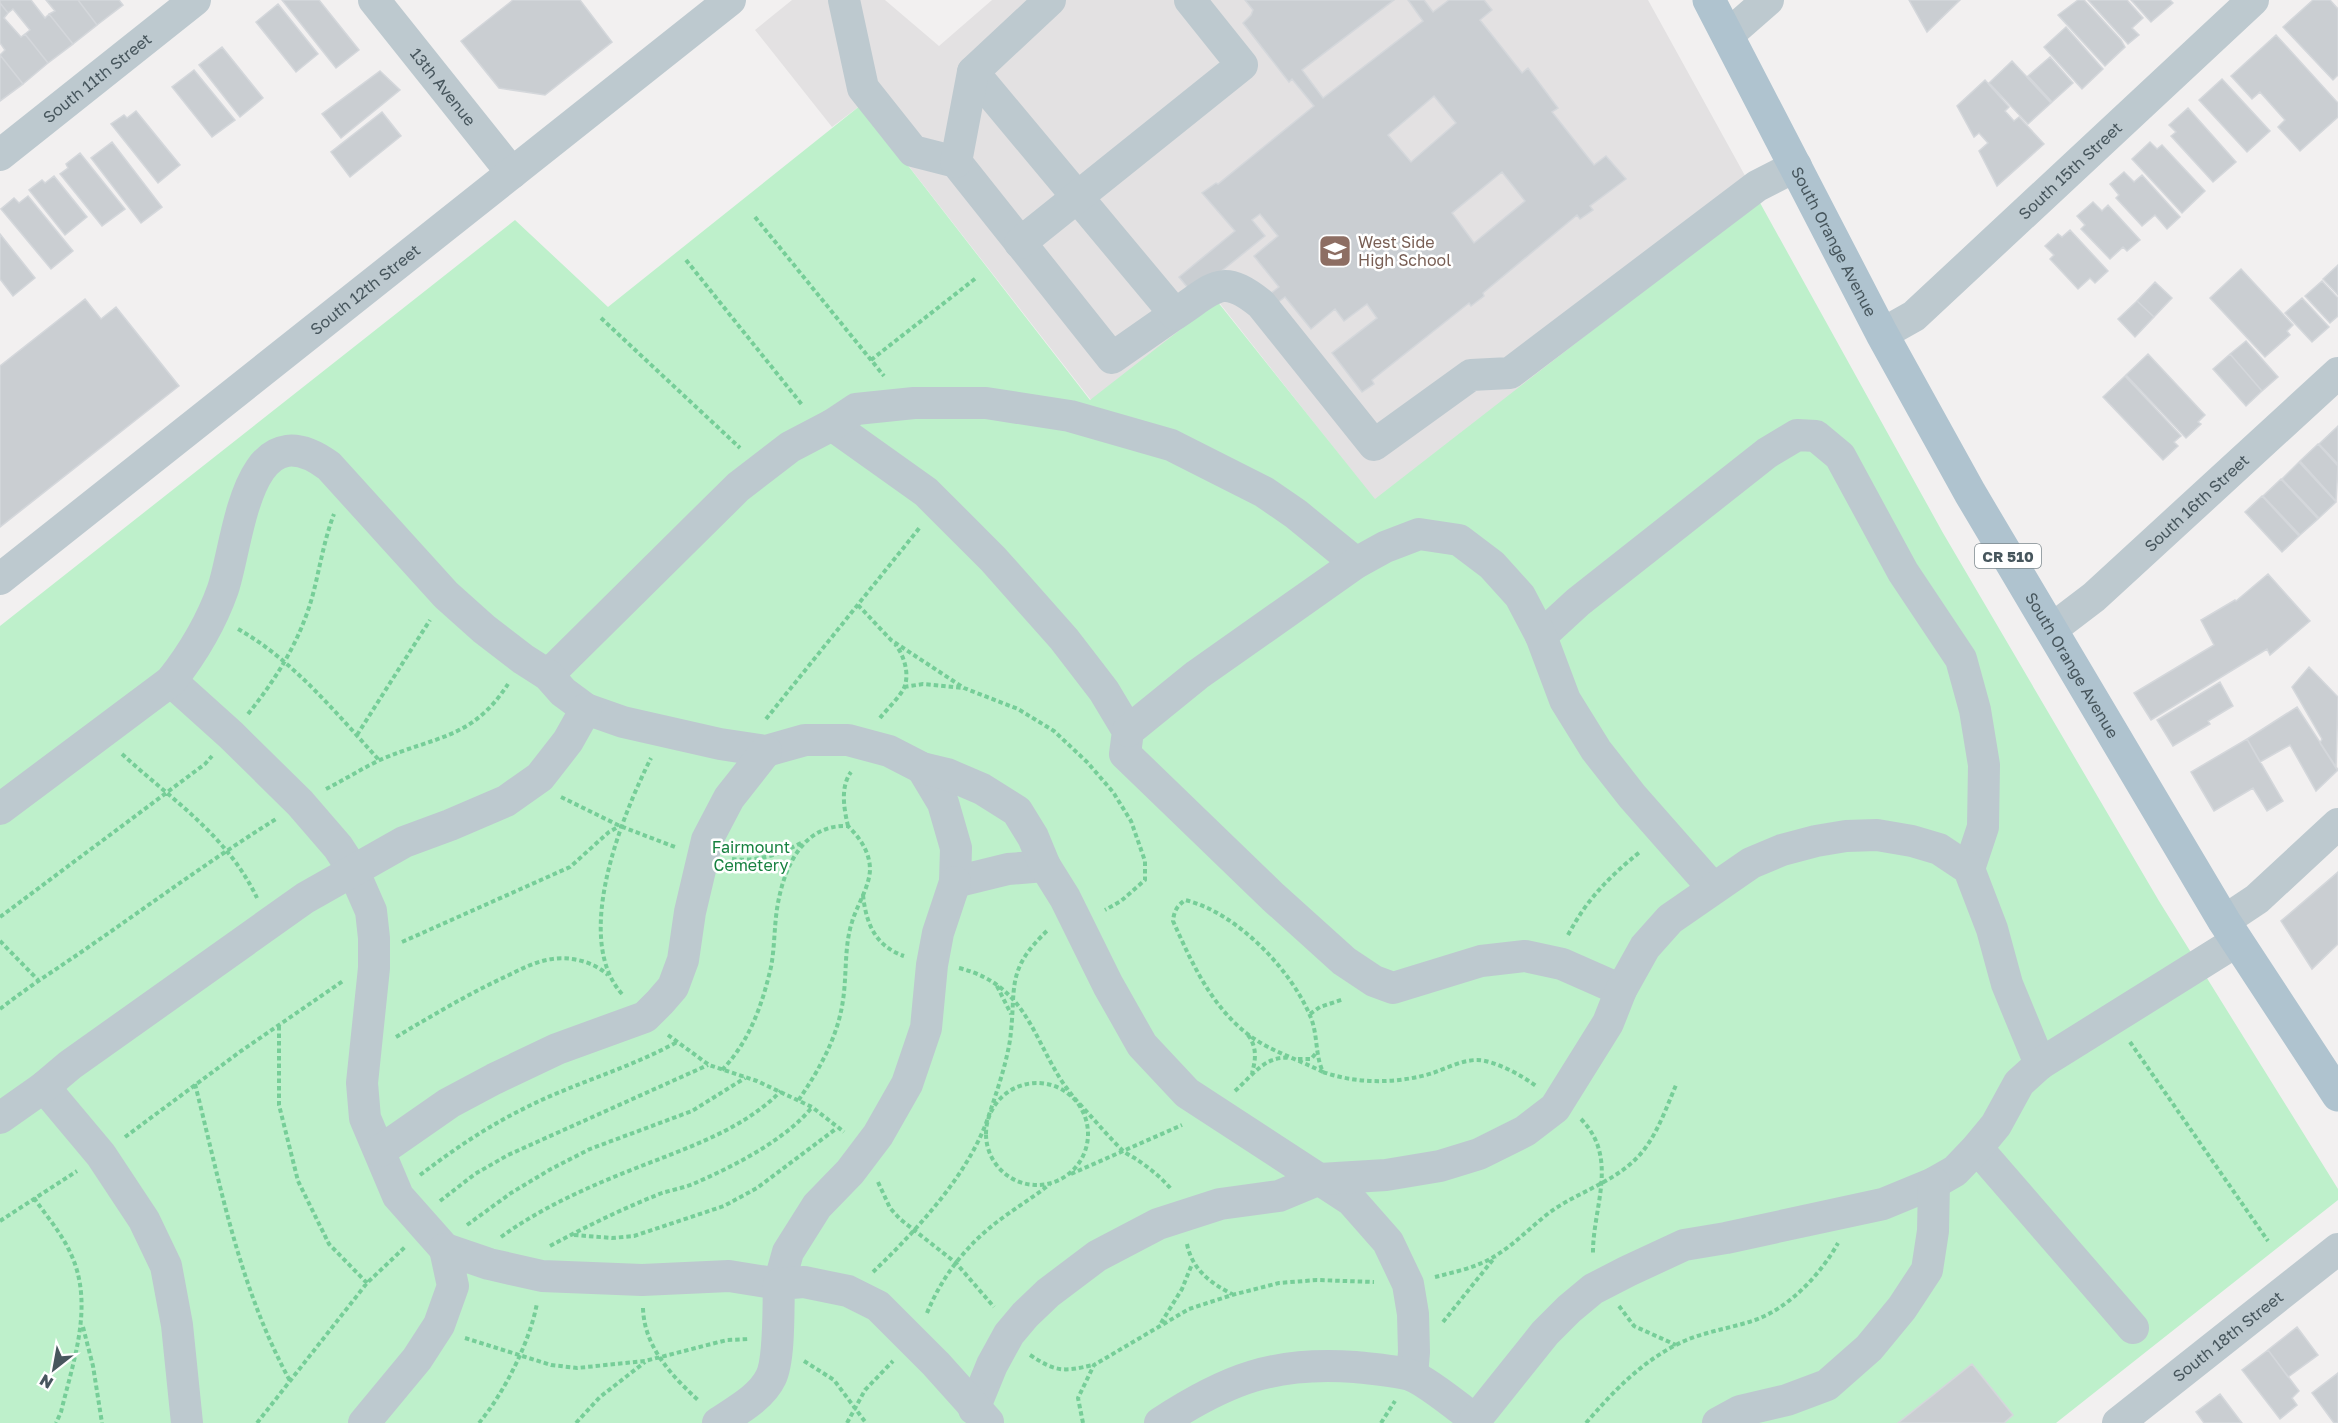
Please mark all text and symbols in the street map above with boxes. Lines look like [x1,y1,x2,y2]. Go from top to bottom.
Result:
street label: South 11th Street [39,29,155,127]
street label: 13th Avenue [406,44,480,130]
street label: South 15th Street [2014,117,2126,224]
street label: South Orange Avenue [1787,163,1881,320]
place label: West Side High School [1358,232,1451,270]
school or university icon: West Side High School [1317,233,1353,269]
street label: South 12th Street [306,240,424,339]
street label: South 16th Street [2140,450,2253,556]
road number: CR 510 [1975,544,2041,568]
street label: South Orange Avenue [2021,589,2123,742]
park label: Fairmount Cemetery [712,837,790,875]
street label: South 18th Street [2169,1286,2287,1386]
north arrow [24,1339,84,1399]
text: N [36,1370,57,1394]

